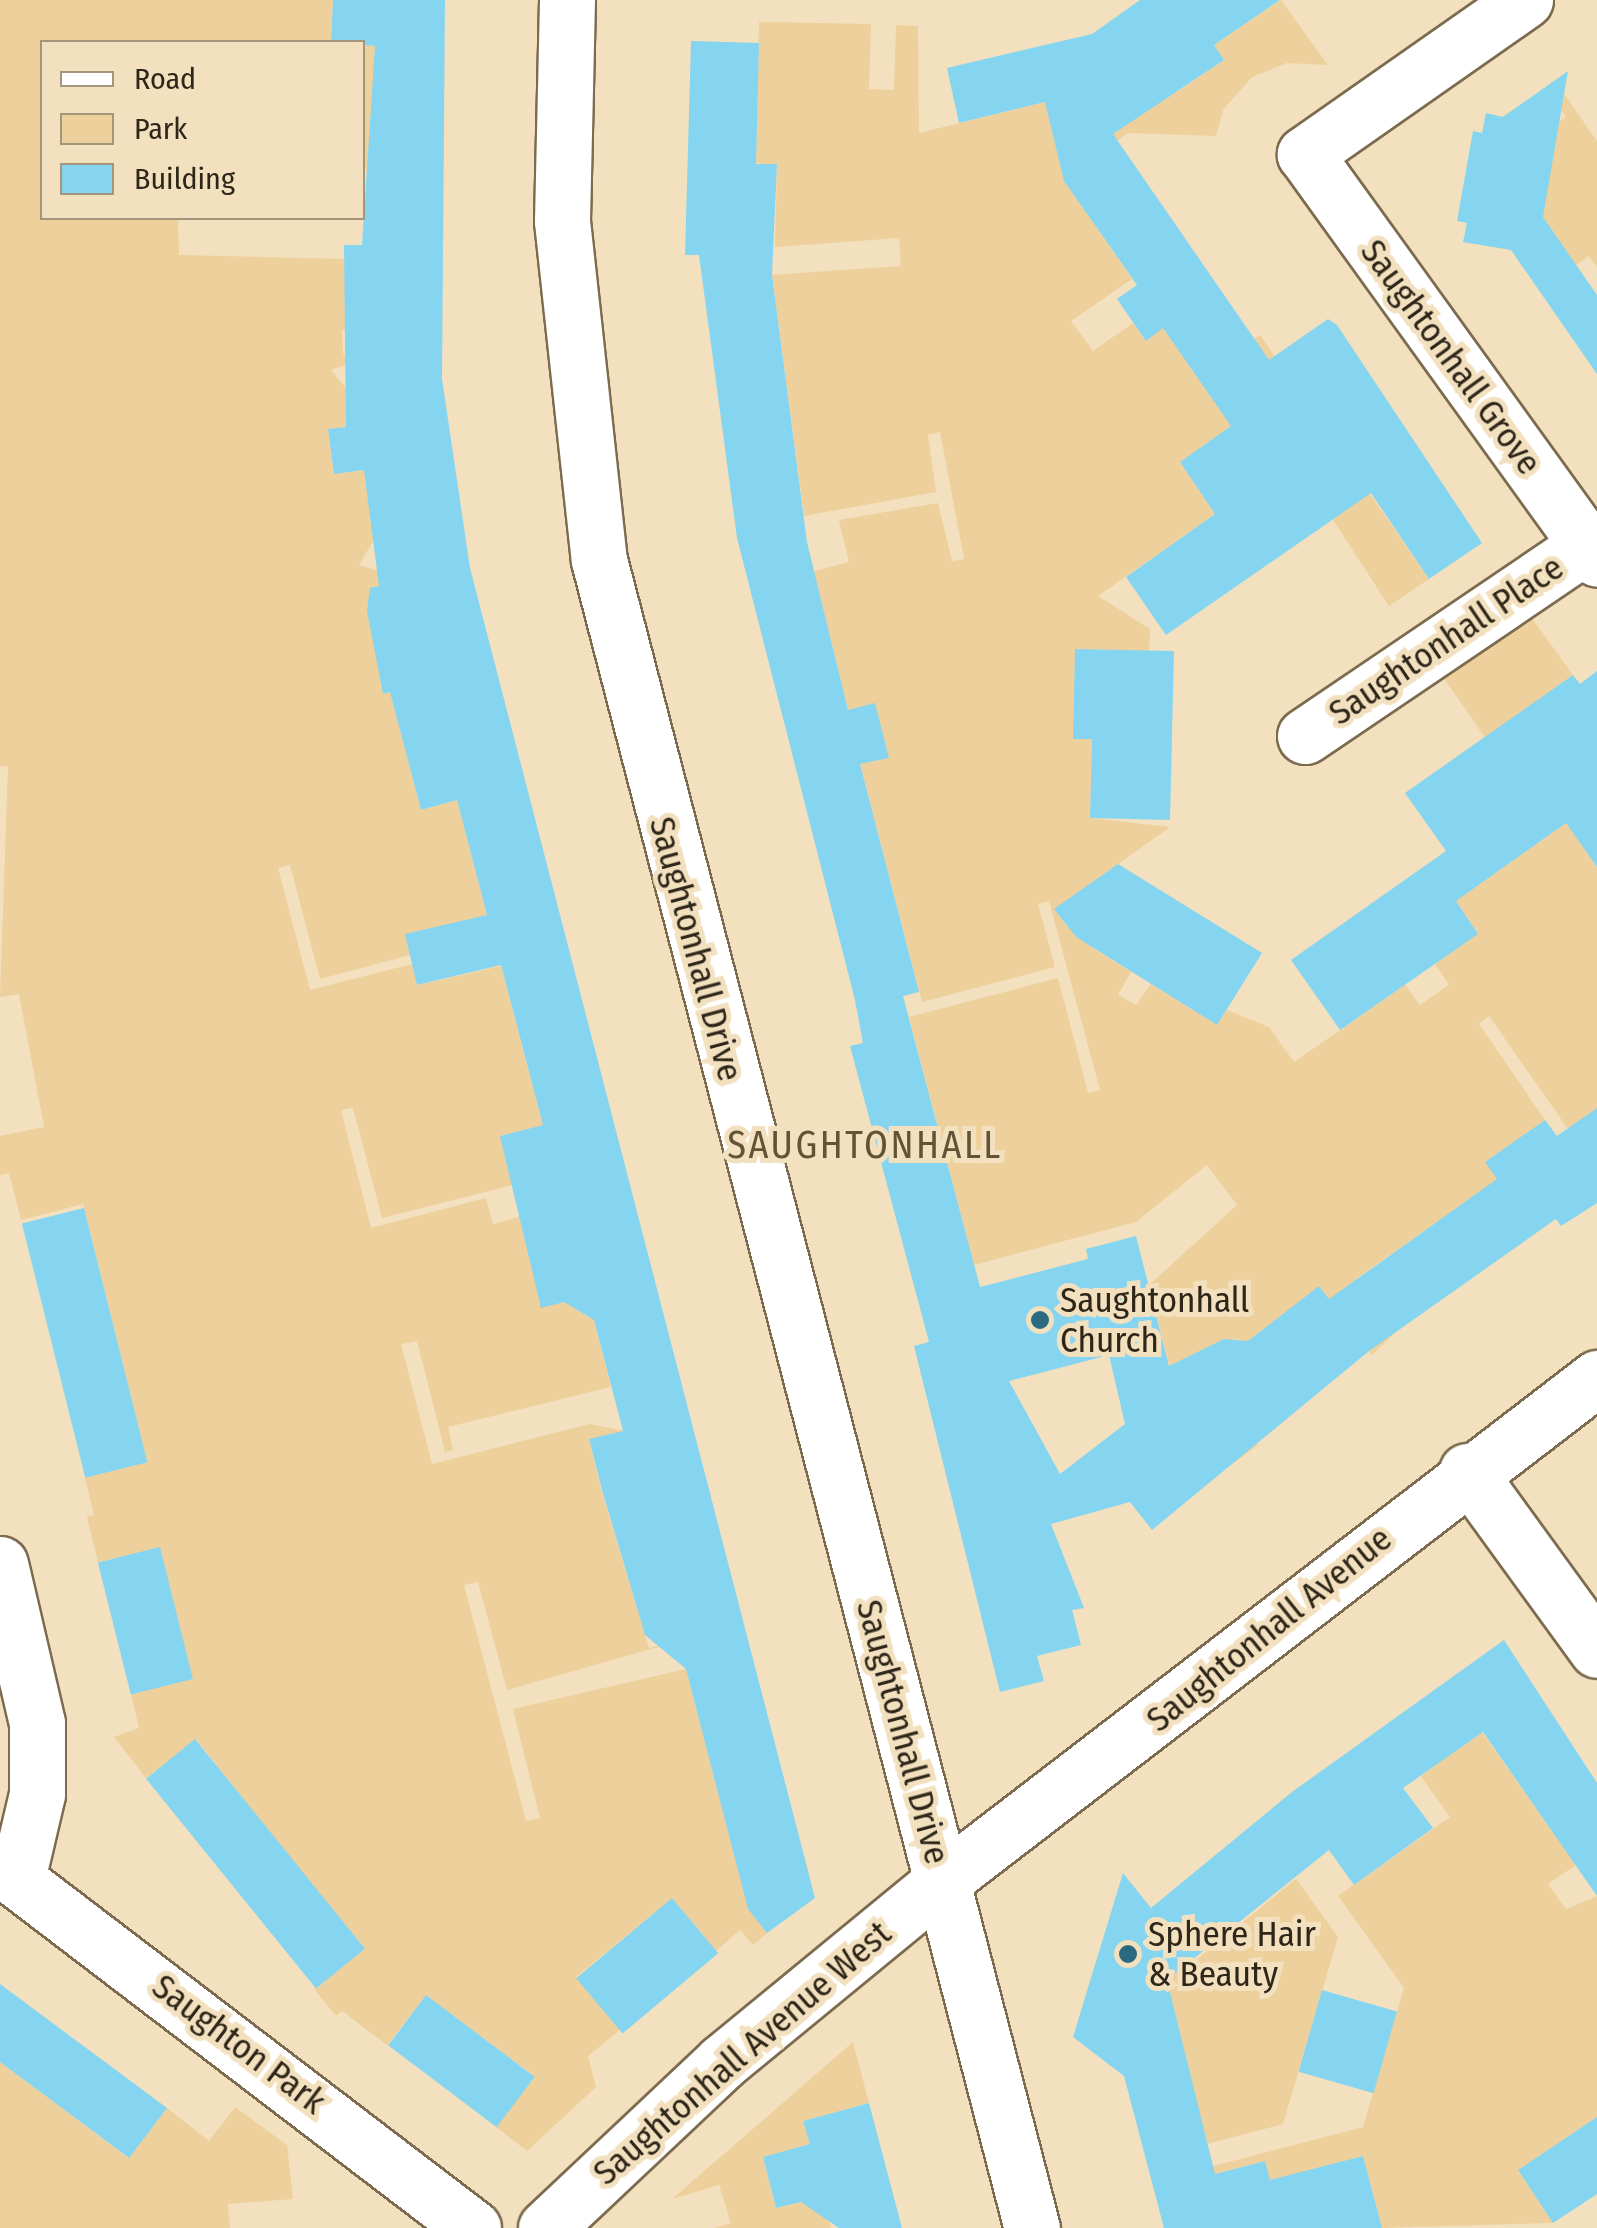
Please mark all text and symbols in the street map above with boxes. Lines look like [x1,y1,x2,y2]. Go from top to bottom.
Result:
legend [40,40,365,220]
text: Road [134,61,196,97]
text: Park [134,111,187,147]
text: Building [134,161,235,197]
street label: Saughtonhall Grove [1352,232,1550,482]
street label: Saughtonhall Place [1321,546,1571,734]
street label: Saughtonhall Drive [641,812,751,1086]
district label: SAUGHTONHALL [727,1123,1003,1169]
place label: Saughtonhall Church [1060,1279,1249,1361]
marker: Saughtonhall Church [1029,1309,1051,1331]
street label: Saughtonhall Avenue [1138,1517,1400,1741]
street label: Saughtonhall Drive [848,1595,958,1869]
street label: Saughtonhall Avenue West [585,1912,899,2194]
place label: Sphere Hair & Beauty [1148,1913,1316,1995]
marker: Sphere Hair & Beauty [1117,1943,1139,1965]
street label: Saughton Park [144,1965,334,2123]

